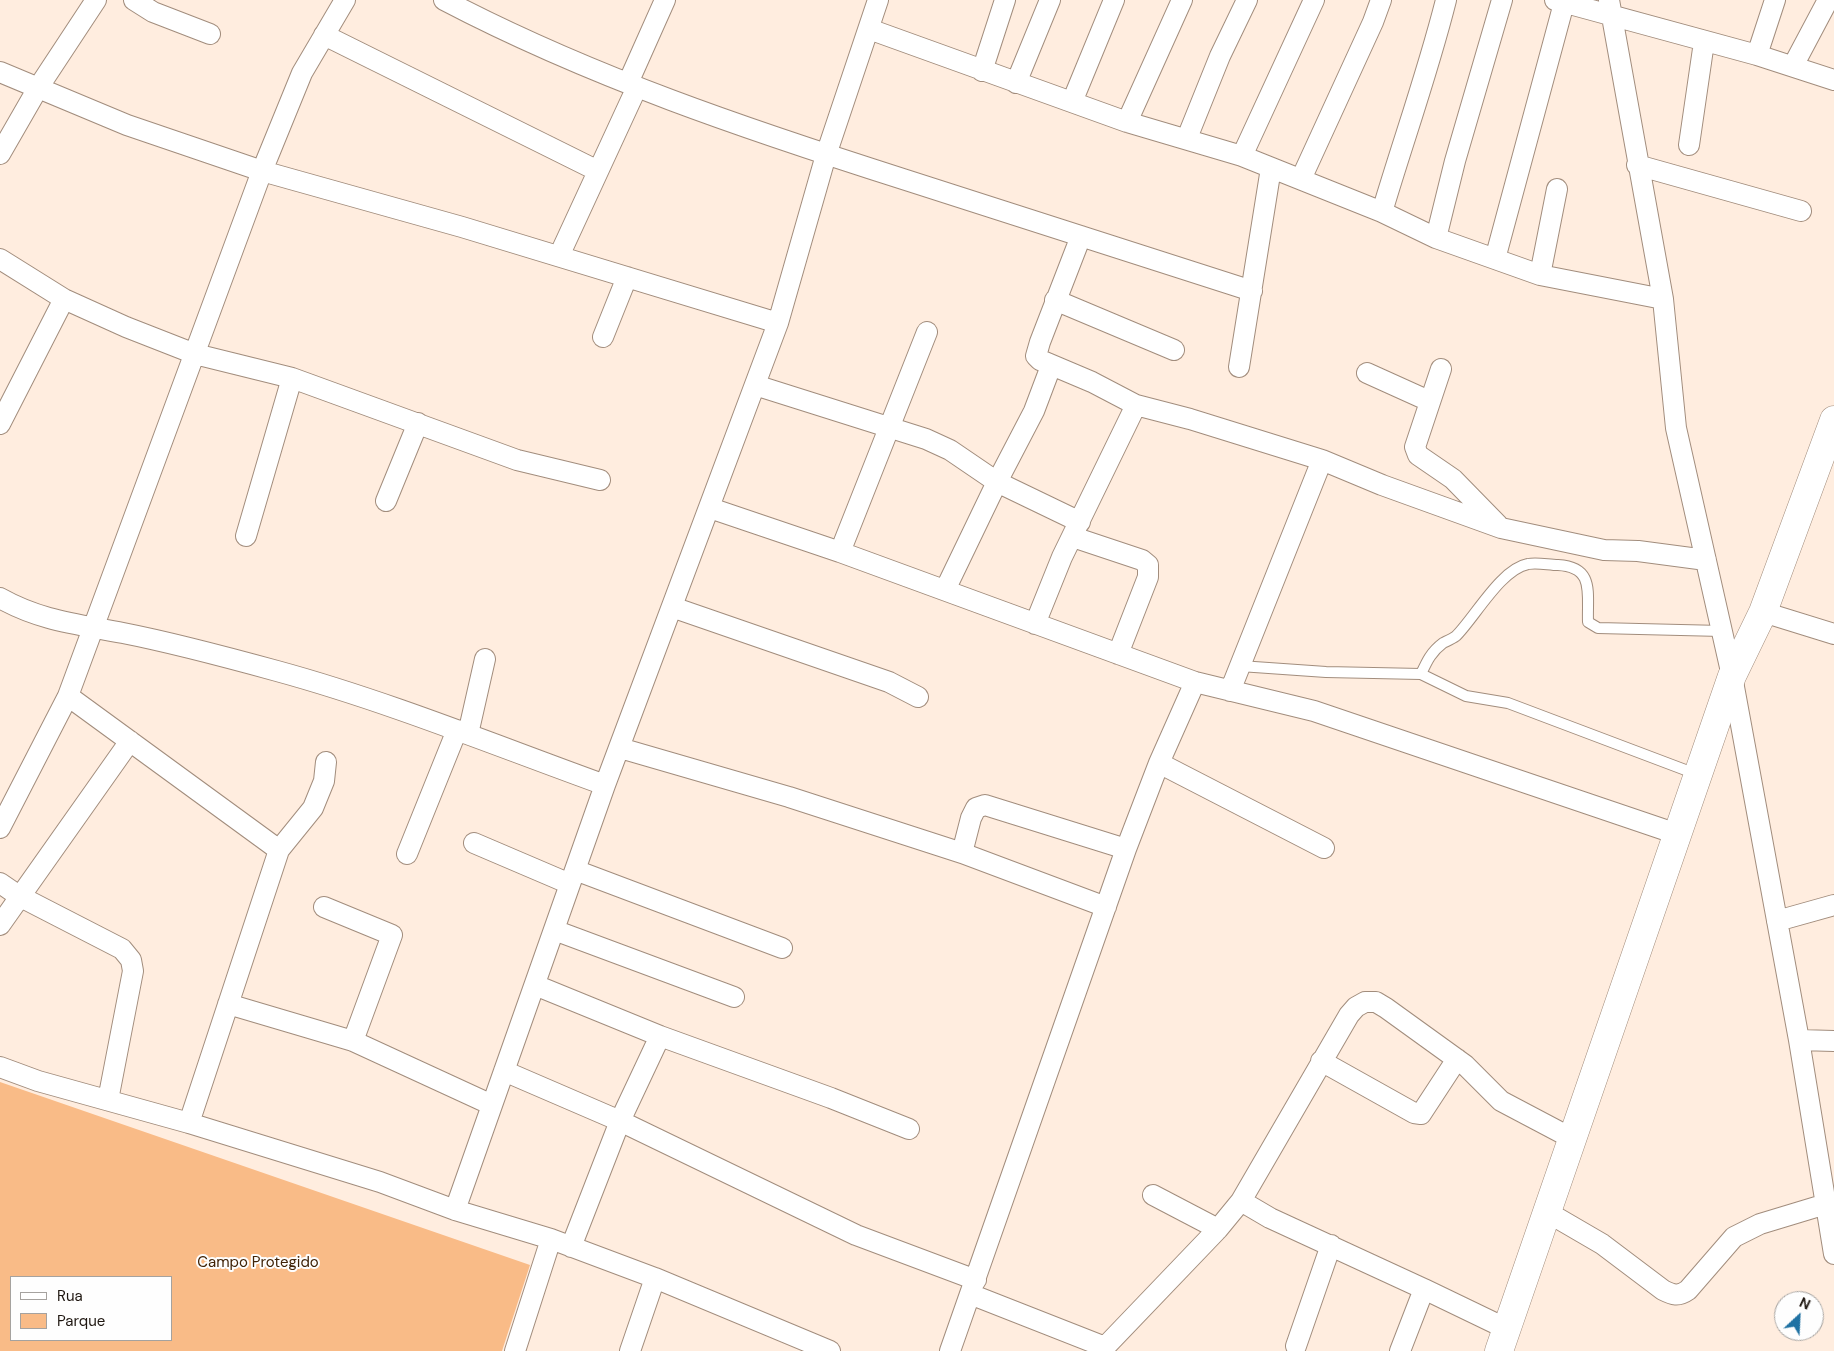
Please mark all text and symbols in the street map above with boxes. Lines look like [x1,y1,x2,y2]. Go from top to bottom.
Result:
park label: Campo Protegido [197,1254,319,1272]
legend [10,1276,172,1341]
text: Rua [57,1286,83,1306]
north arrow [1774,1291,1824,1341]
text: N [1796,1293,1813,1314]
text: Parque [57,1311,105,1331]

